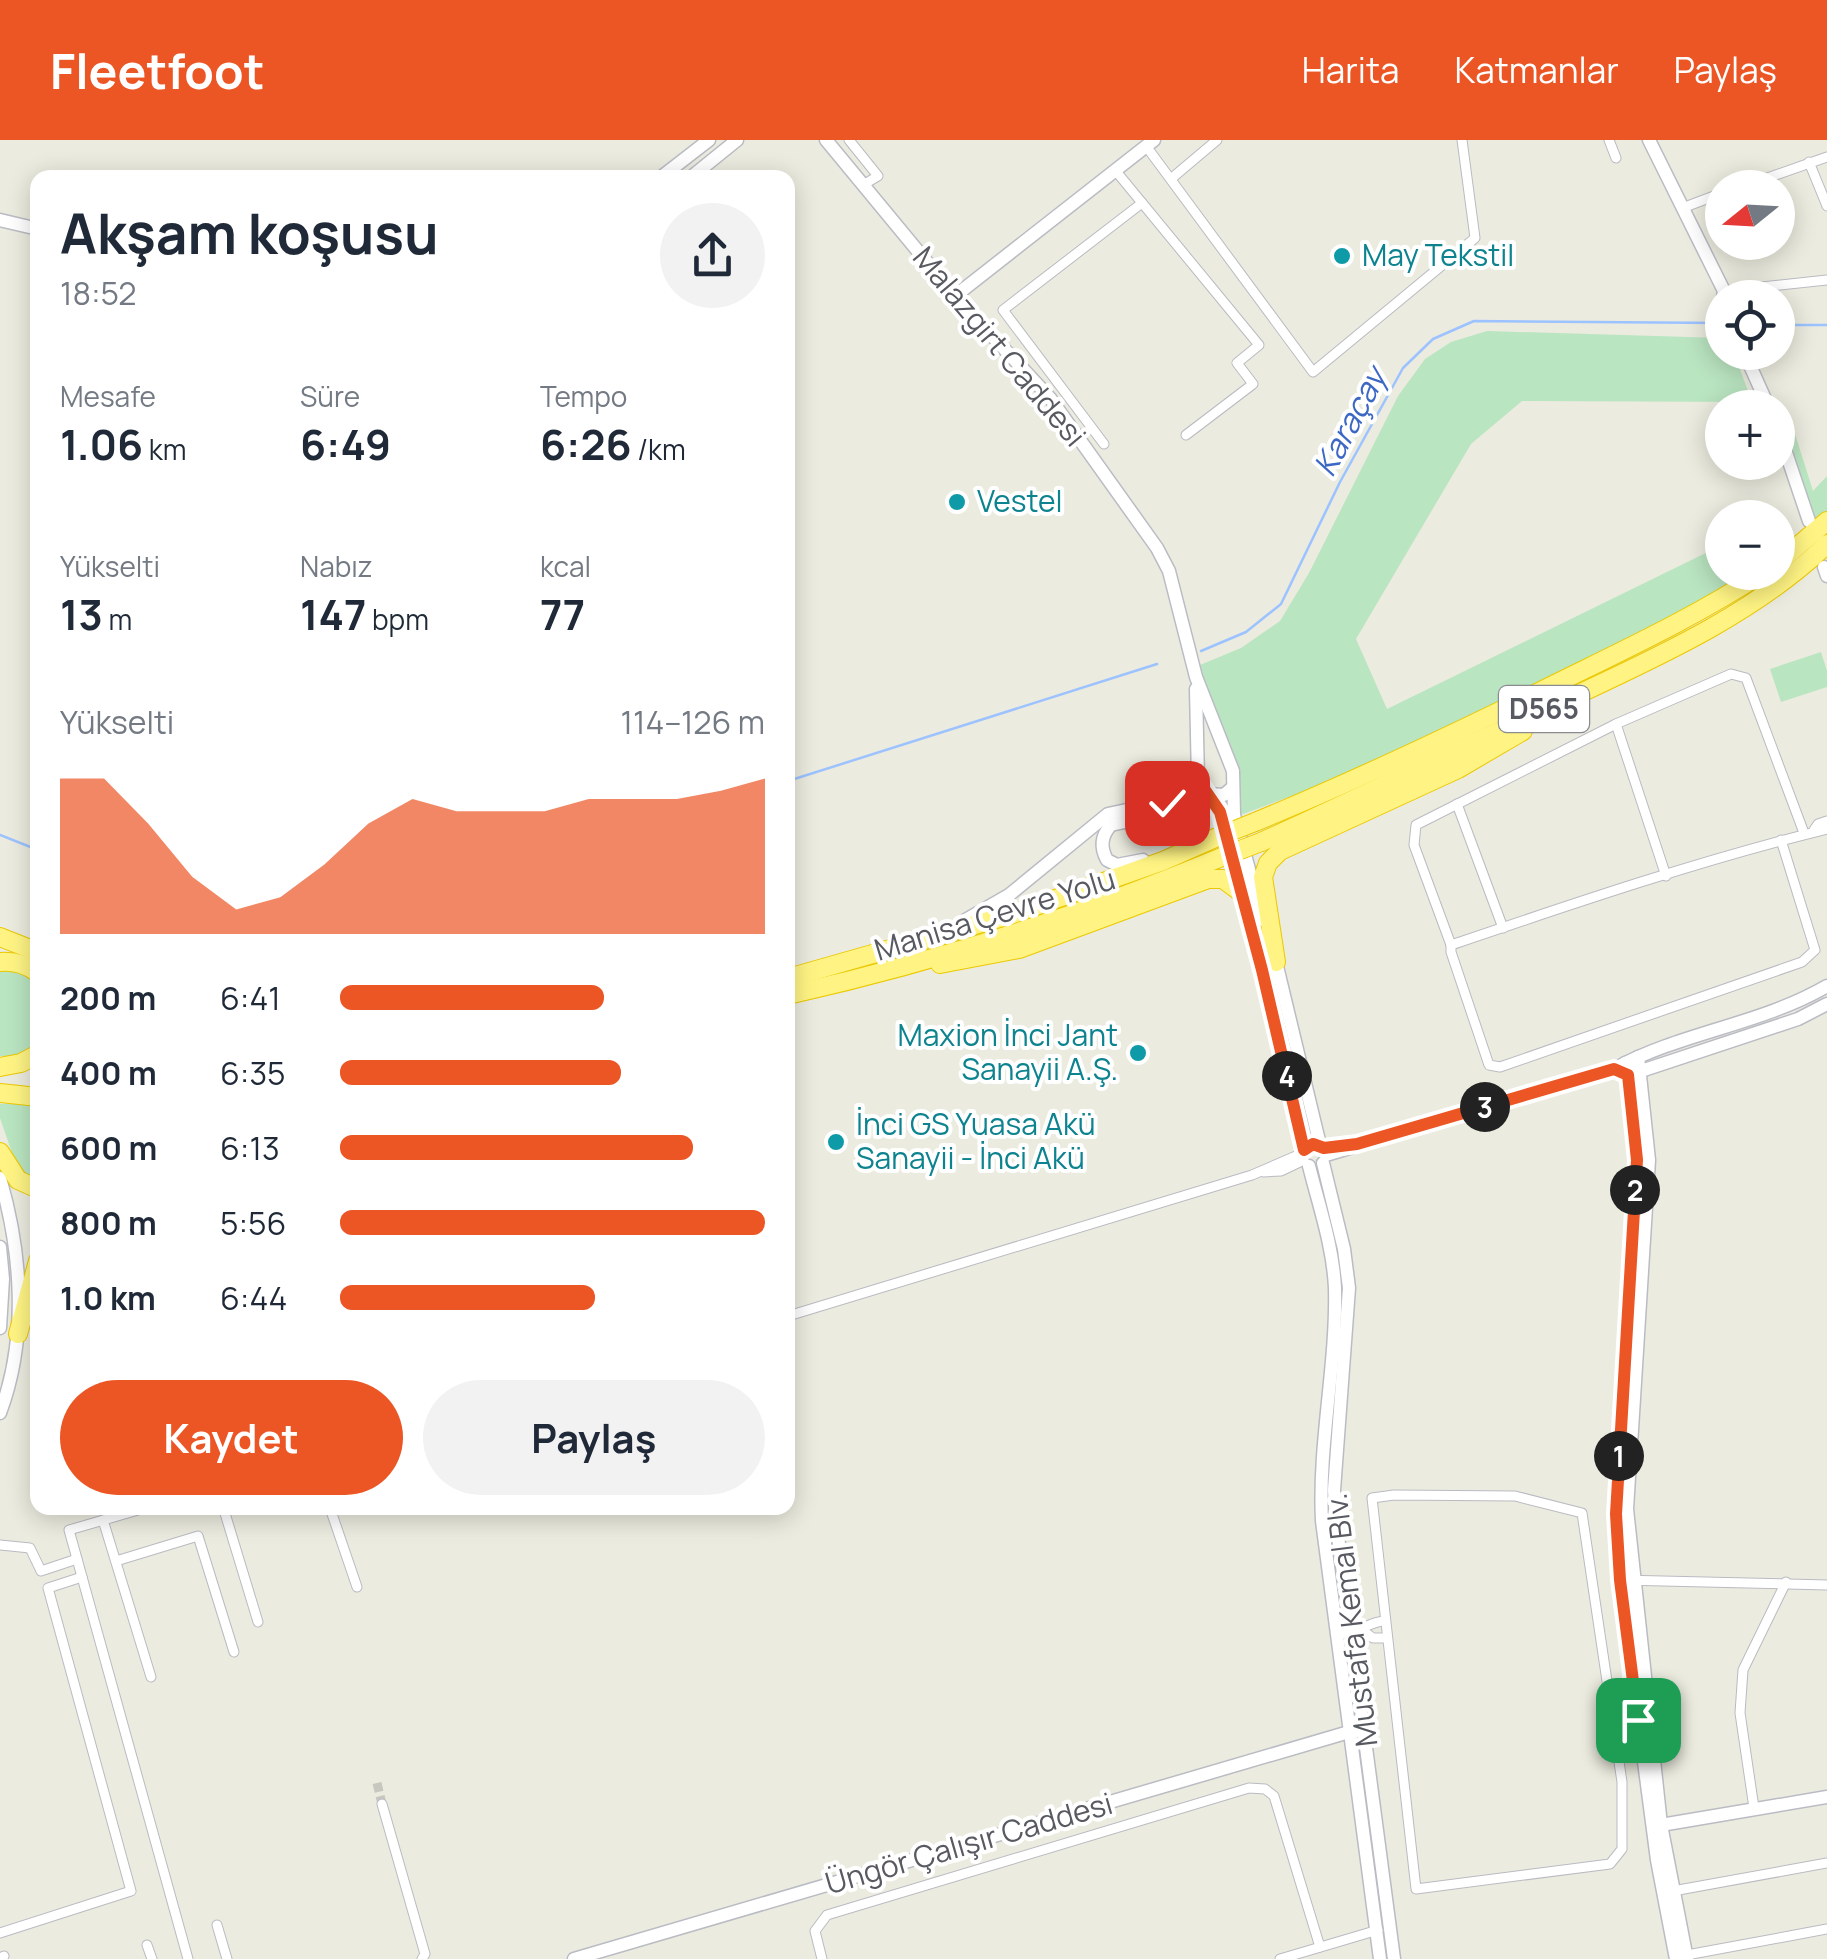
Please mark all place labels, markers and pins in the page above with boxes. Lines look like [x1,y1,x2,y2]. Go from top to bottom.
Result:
place label: May Tekstil [1362,234,1514,275]
marker: May Tekstil [1331,245,1353,267]
place label: Vestel [977,480,1063,521]
marker: Vestel [946,491,968,513]
pin [1125,761,1210,846]
place label: Maxion İnci Jant Sanayii A.Ş. [897,1014,1118,1089]
marker: Maxion İnci Jant Sanayii A.Ş. [1127,1042,1149,1064]
pin: 4 [1262,1051,1312,1101]
pin: 3 [1460,1082,1510,1132]
place label: İnci GS Yuasa Akü Sanayii - İnci Akü [856,1103,1096,1178]
marker: İnci GS Yuasa Akü Sanayii - İnci Akü [825,1131,847,1153]
pin: 2 [1610,1165,1660,1215]
pin: 1 [1594,1431,1644,1481]
pin [1596,1678,1681,1763]

